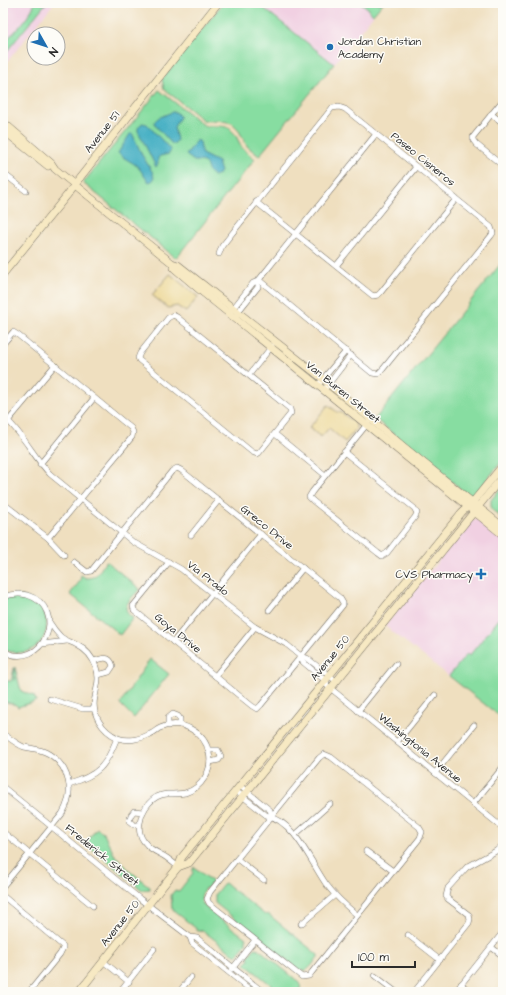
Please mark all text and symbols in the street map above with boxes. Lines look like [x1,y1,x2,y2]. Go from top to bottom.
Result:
north arrow [26,26,66,66]
place label: Jordan Christian Academy [338,34,421,63]
marker: Jordan Christian Academy [325,42,335,52]
text: N [45,45,61,59]
street label: Avenue 51 [81,107,123,156]
street label: Paseo Cisneros [388,128,459,190]
street label: Van Buren Street [303,357,384,427]
street label: Greco Drive [238,501,297,553]
street label: Via Prado [184,557,233,600]
place label: CVS Pharmacy [396,567,473,583]
marker: CVS Pharmacy [476,569,486,579]
street label: Goya Drive [151,609,205,657]
street label: Avenue 50 [307,632,353,684]
street label: Washingtonia Avenue [375,710,465,787]
street label: Frederick Street [62,821,143,890]
street label: Avenue 50 [97,897,143,949]
scale bar [352,943,415,969]
text: 100 m [358,949,389,966]

